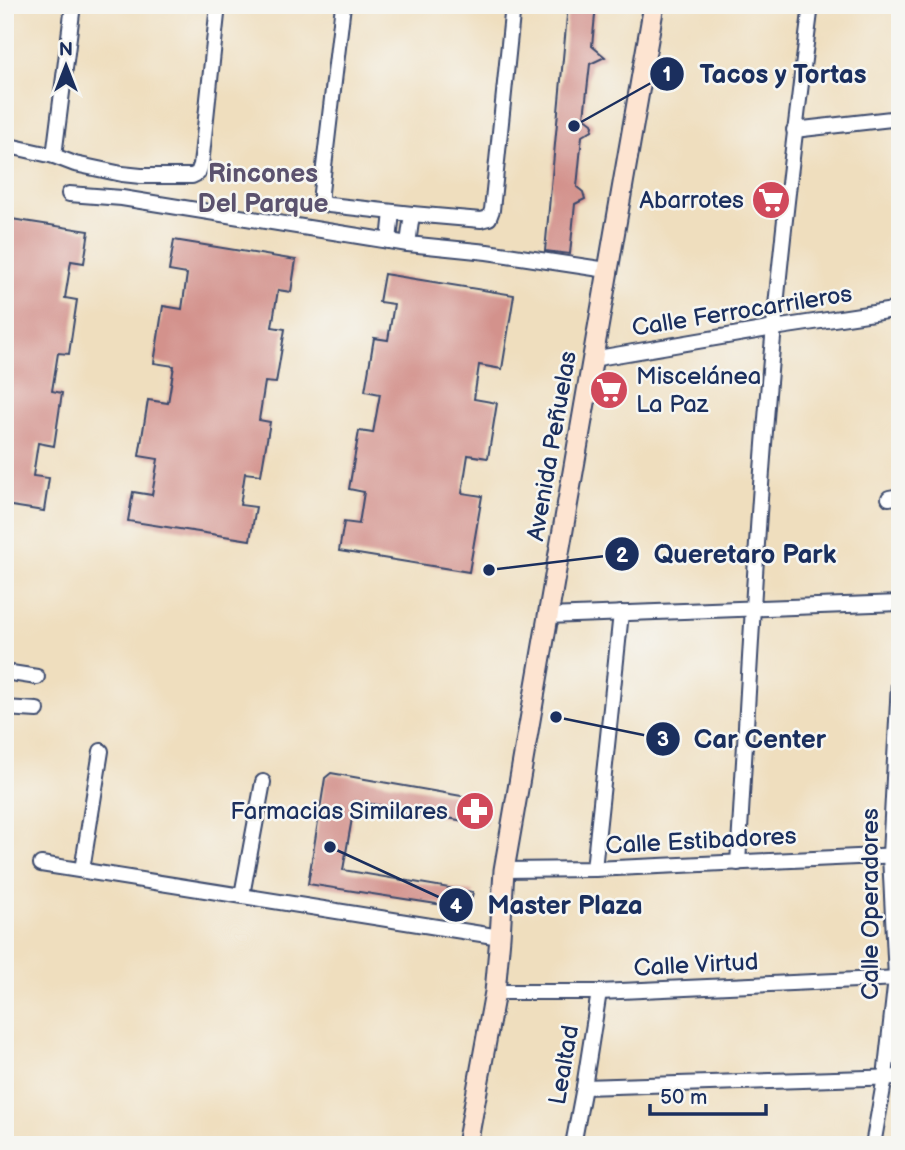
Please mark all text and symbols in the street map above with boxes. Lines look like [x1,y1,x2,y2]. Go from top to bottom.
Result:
north arrow [32,32,102,102]
text: N [59,39,73,62]
callout: Tacos y Tortas [650,50,881,97]
text: Tacos y Tortas [700,60,867,91]
text: 1 [663,62,671,87]
district label: Rincones Del Parque [198,159,328,220]
supermarket icon: Abarrotes [750,179,792,221]
place label: Abarrotes [639,186,744,215]
street label: Calle Ferrocarrileros [630,279,854,343]
street label: Avenida Peñuelas [521,349,583,543]
place label: Miscelánea La Paz [636,362,761,419]
supermarket icon: Miscelánea La Paz [588,369,630,411]
callout: Queretaro Park [604,531,850,578]
text: Queretaro Park [654,540,837,571]
text: 2 [616,543,629,568]
callout: Car Center [645,715,840,762]
text: Car Center [694,725,827,756]
text: 3 [657,727,669,752]
pharmacy icon: Farmacias Similares [454,790,496,832]
place label: Farmacias Similares [230,797,448,826]
street label: Calle Operadores [856,808,885,1000]
street label: Calle Estibadores [605,822,797,860]
callout: Master Plaza [438,882,657,929]
text: Master Plaza [487,891,643,922]
text: 4 [450,894,463,919]
street label: Calle Virtud [633,947,759,983]
street label: Lealtad [543,1023,585,1107]
scale bar [650,1073,765,1117]
text: 50 m [660,1085,707,1110]

